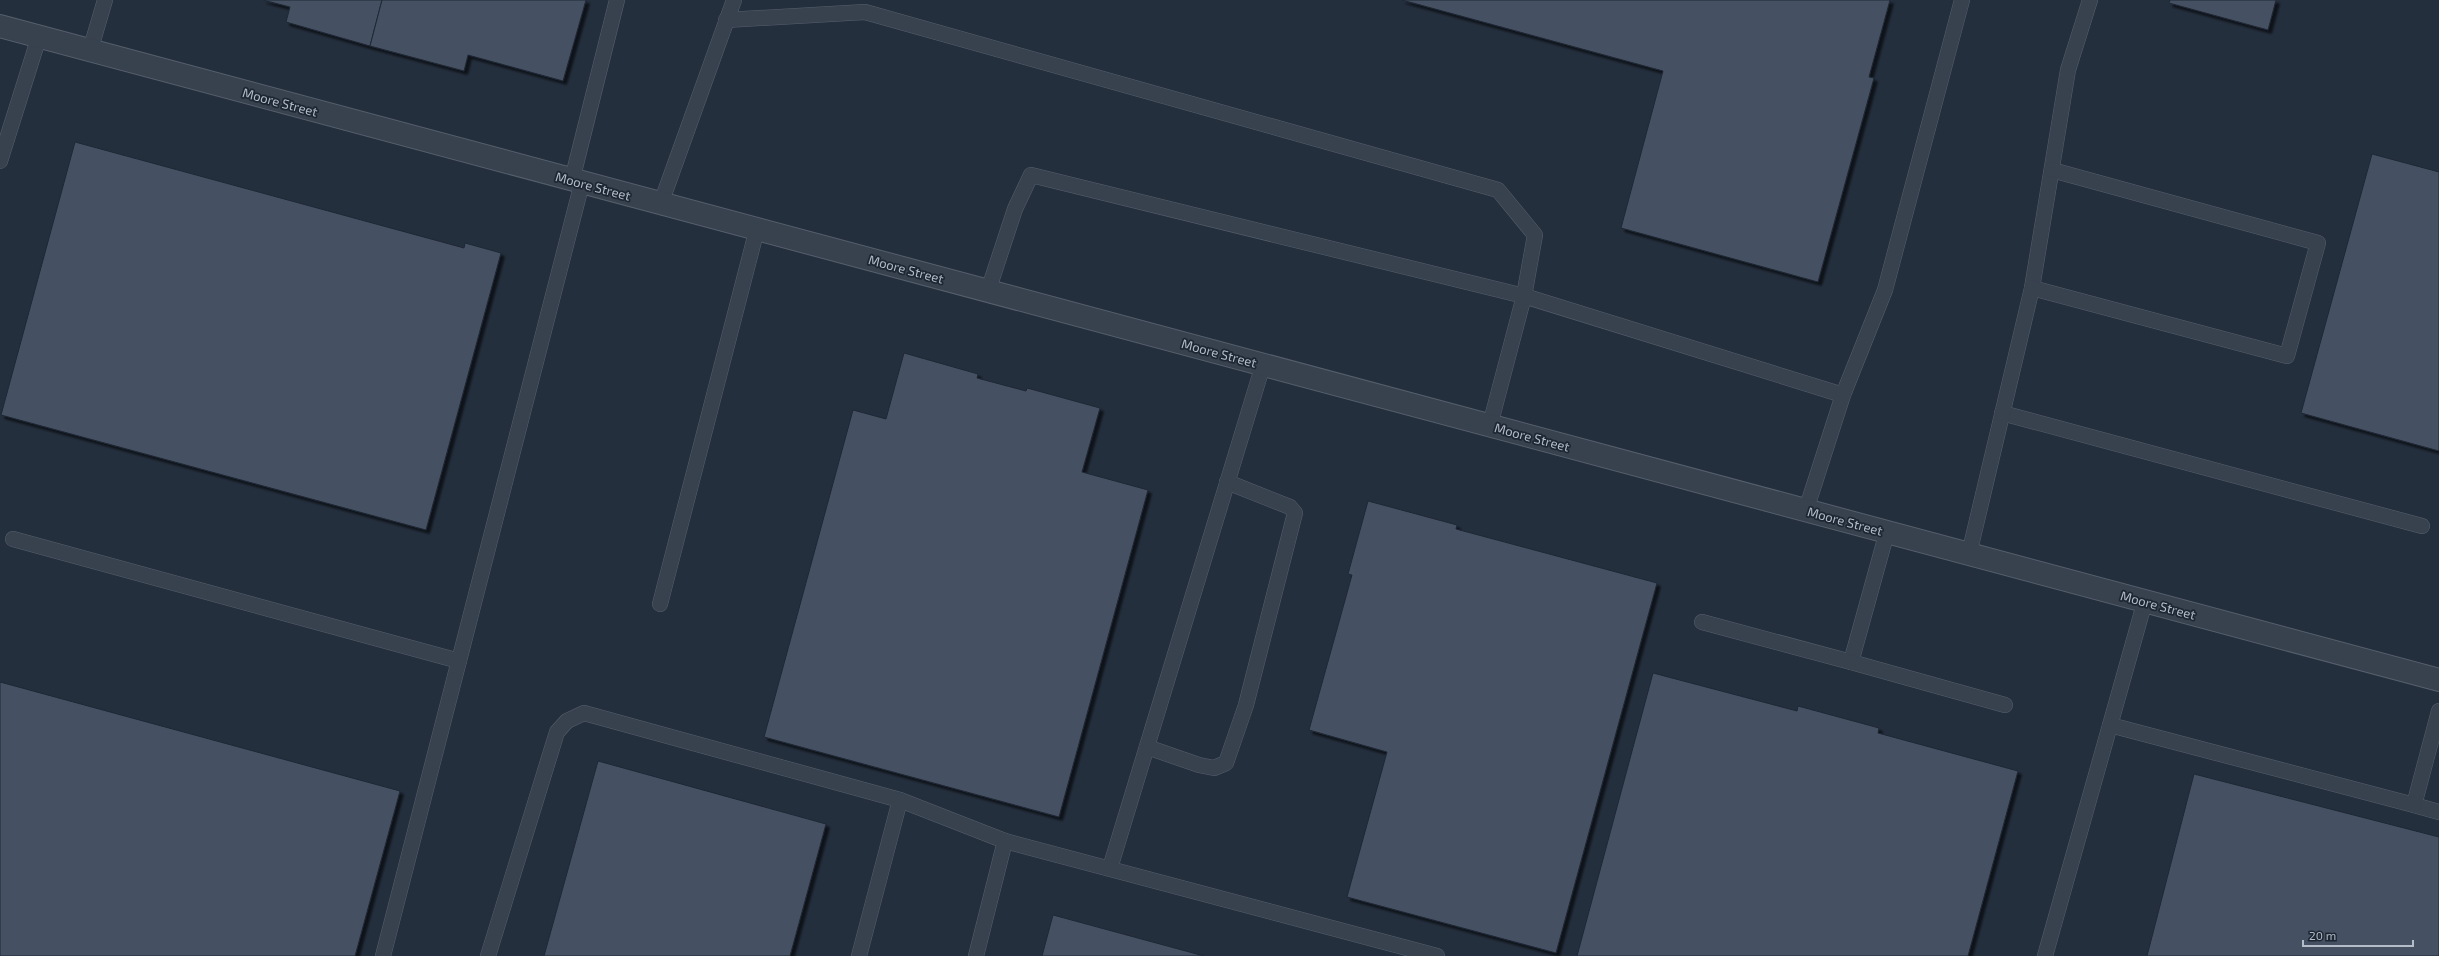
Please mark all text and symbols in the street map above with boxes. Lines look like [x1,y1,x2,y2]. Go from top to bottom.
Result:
street label: Moore Street [241,84,319,120]
street label: Moore Street [554,168,632,204]
street label: Moore Street [867,251,945,287]
street label: Moore Street [1180,335,1258,371]
street label: Moore Street [1493,419,1571,455]
street label: Moore Street [1806,503,1884,539]
street label: Moore Street [2119,587,2197,623]
scale bar [2303,922,2413,948]
text: 20 m [2309,928,2336,942]

